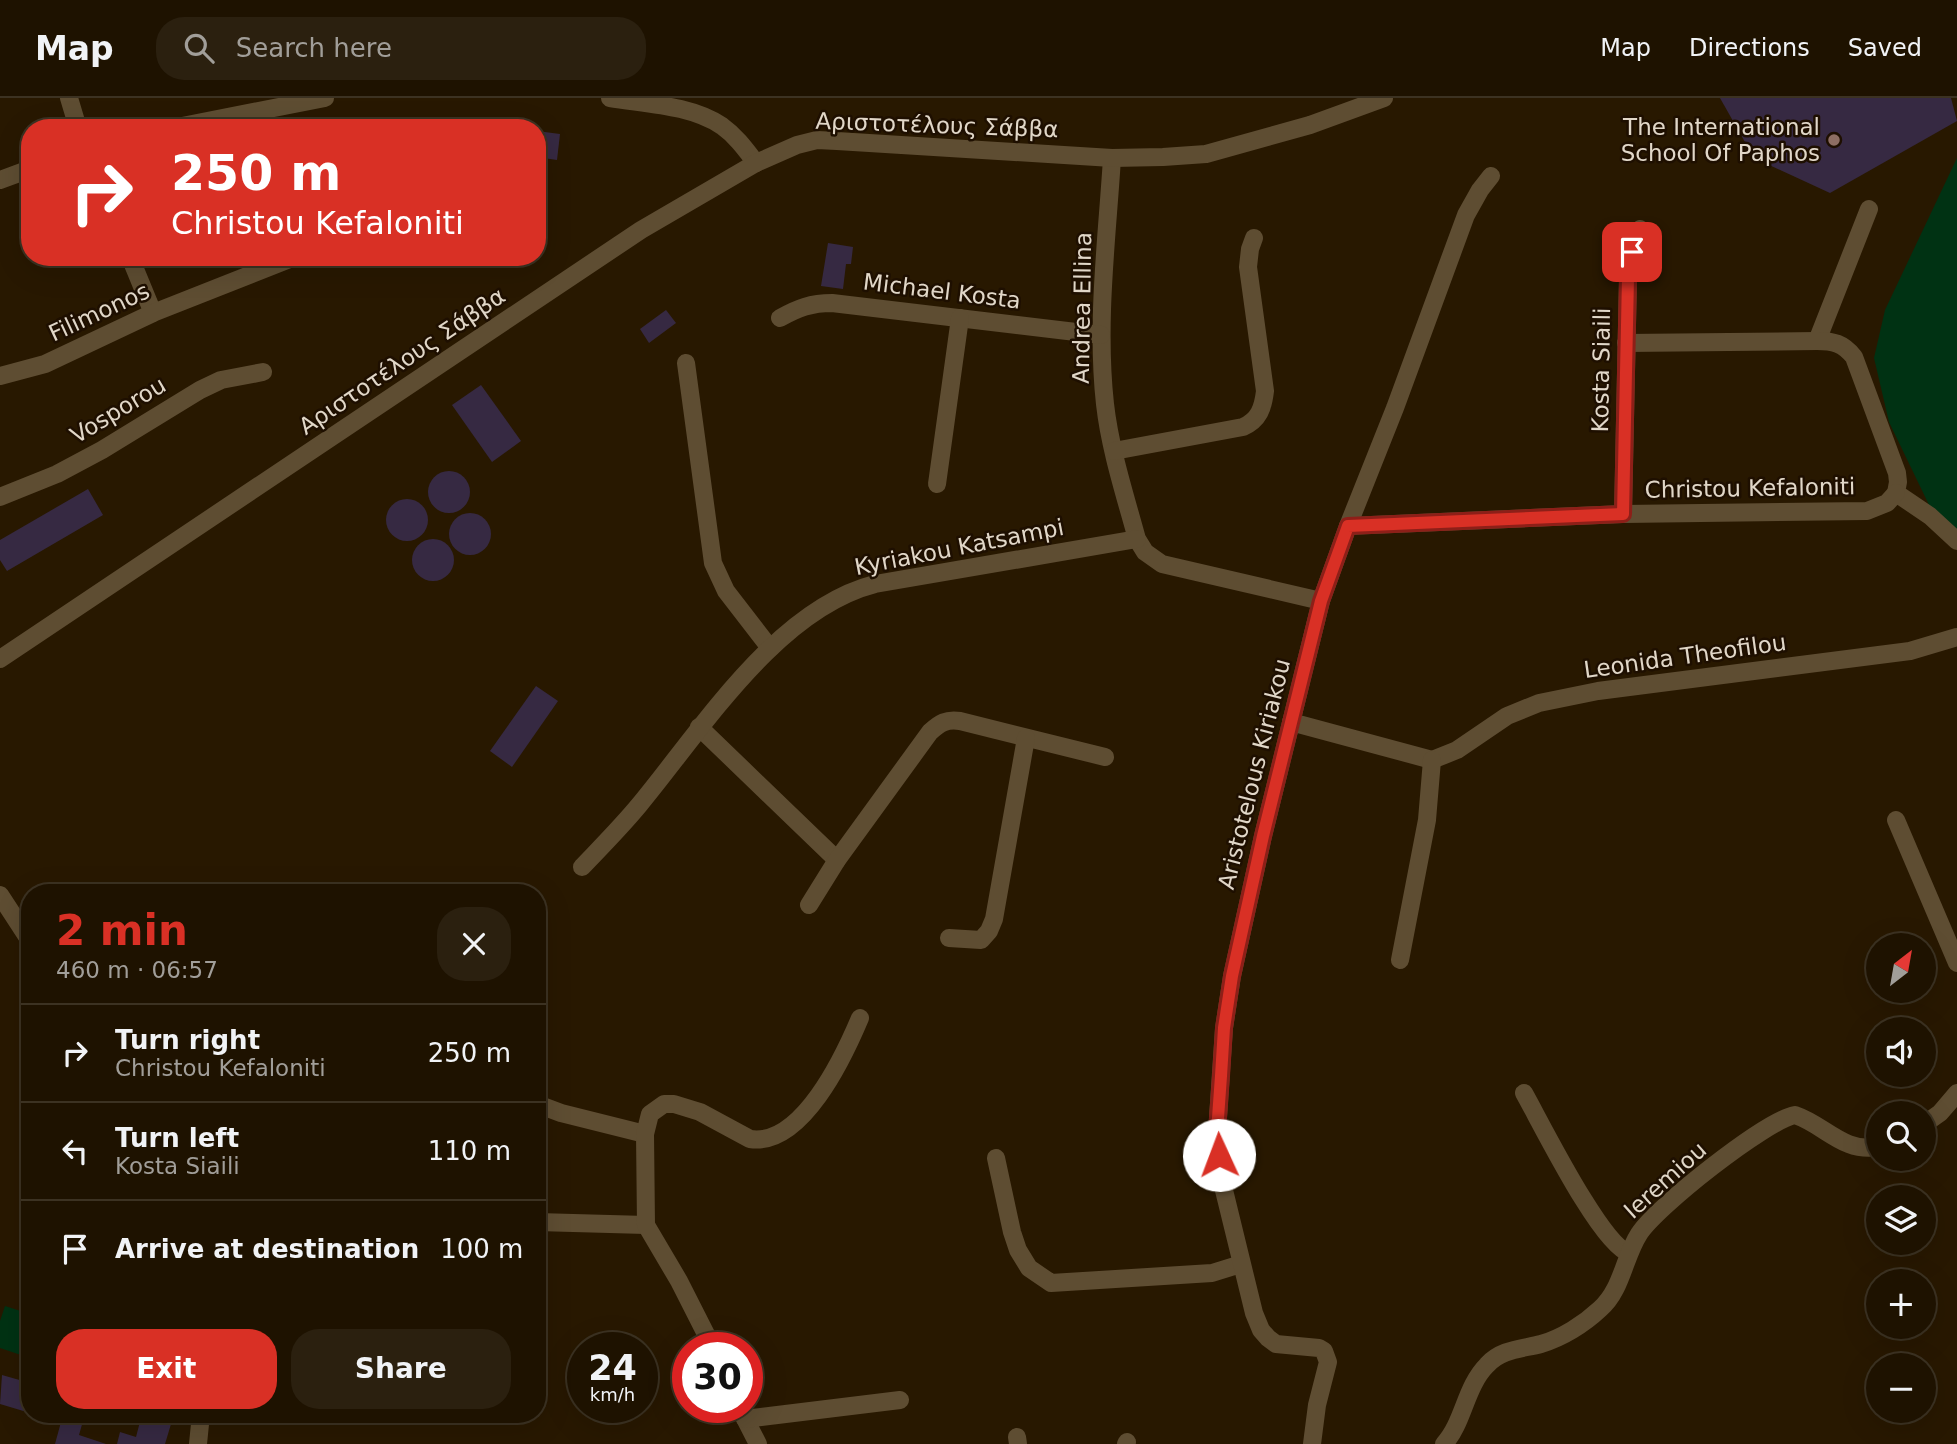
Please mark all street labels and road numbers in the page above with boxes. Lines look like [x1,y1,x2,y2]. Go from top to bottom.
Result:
street label: Αριστοτέλους Σάββα [815,108,1059,142]
street label: Andrea Ellina [1068,232,1096,384]
street label: Michael Kosta [862,268,1022,314]
street label: Filimonos [45,277,153,347]
street label: Αριστοτέλους Σάββα [294,282,510,440]
street label: Kosta Siaili [1587,307,1615,433]
street label: Vosporou [66,371,170,449]
street label: Christou Kefaloniti [1645,473,1855,503]
street label: Kyriakou Katsampi [852,514,1066,580]
street label: Leonida Theofilou [1582,629,1788,683]
street label: Aristotelous Kiriakou [1213,656,1295,892]
street label: Ieremiou [1619,1136,1711,1224]

